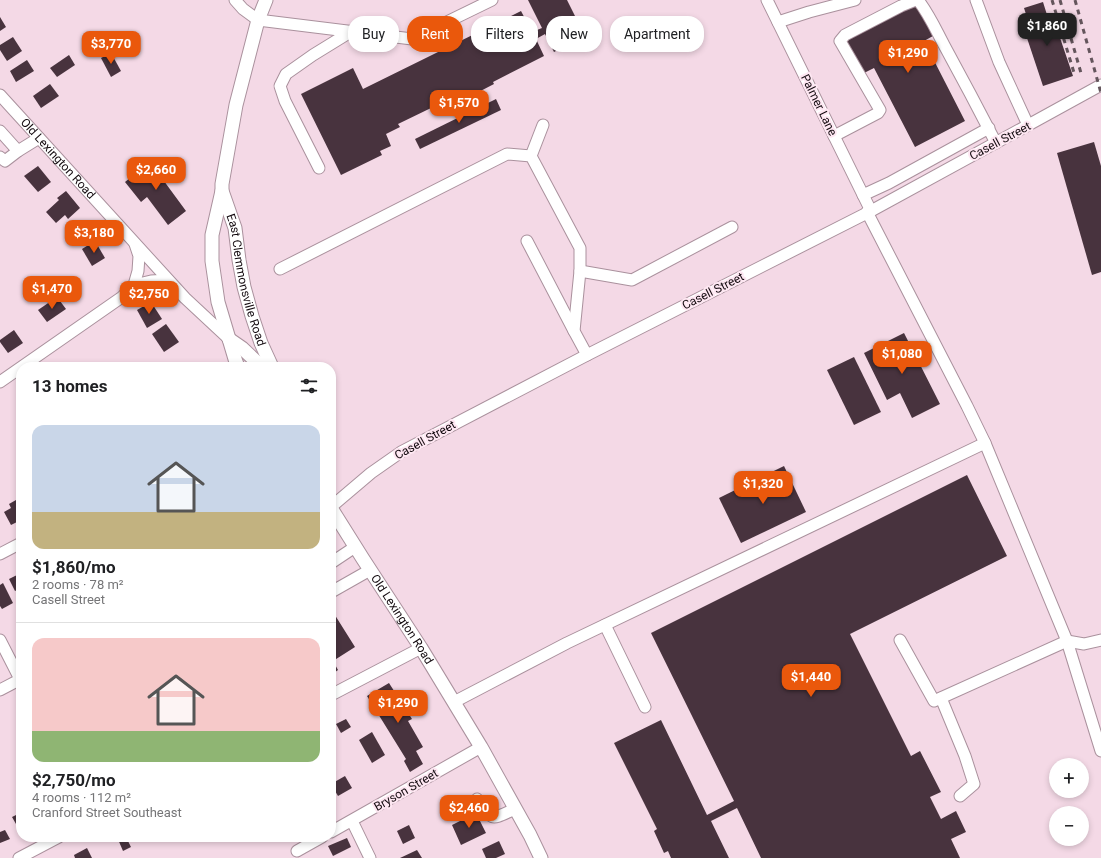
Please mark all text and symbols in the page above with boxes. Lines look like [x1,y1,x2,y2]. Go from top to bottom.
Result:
pin: $1,860 [1014,13,1080,47]
chip: Buy [348,16,399,52]
chip: Rent [407,16,463,52]
chip: Filters [471,16,538,52]
chip: New [546,16,602,52]
chip: Apartment [610,16,704,52]
text: $1,860 [1027,18,1067,33]
pin: $3,770 [78,31,144,65]
text: $3,770 [91,36,131,51]
pin: $1,290 [875,40,941,74]
text: $1,290 [888,45,928,60]
street label: Palmer Lane [798,72,840,138]
pin: $1,570 [426,90,492,124]
text: $1,570 [439,95,479,110]
street label: Old Lexington Road [18,115,98,202]
street label: Casell Street [967,119,1033,163]
pin: $2,660 [123,157,189,191]
text: $2,660 [136,162,176,177]
street label: East Clemmonsville Road [224,212,269,348]
pin: $3,180 [61,220,127,254]
text: $3,180 [74,225,114,240]
street label: Casell Street [680,269,746,313]
pin: $1,470 [19,276,85,310]
text: $1,470 [32,281,72,296]
pin: $2,750 [116,281,182,315]
text: $2,750 [129,286,169,301]
pin: $1,080 [869,341,935,375]
text: $1,080 [882,346,922,361]
icon: filters [298,375,320,397]
text: 13 homes [32,376,108,396]
street label: Casell Street [392,418,458,462]
icon: home [140,451,212,523]
pin: $1,320 [730,471,796,505]
text: $1,320 [743,476,783,491]
text: $1,860/mo [32,557,116,577]
street label: Old Lexington Road [368,572,436,667]
text: 2 rooms · 78 m² [32,577,124,592]
text: Casell Street [32,592,105,607]
icon: home [140,664,212,736]
pin: $1,440 [778,664,844,698]
text: $1,440 [791,669,831,684]
pin: $1,290 [365,690,431,724]
text: $1,290 [378,695,418,710]
map controls [1049,758,1089,846]
button: + [1049,758,1089,798]
street label: Bryson Street [371,766,441,814]
text: $2,750/mo [32,770,116,790]
text: 4 rooms · 112 m² [32,790,131,805]
pin: $2,460 [436,795,502,829]
text: $2,460 [449,800,489,815]
text: Cranford Street Southeast [32,805,182,820]
button: − [1049,806,1089,846]

